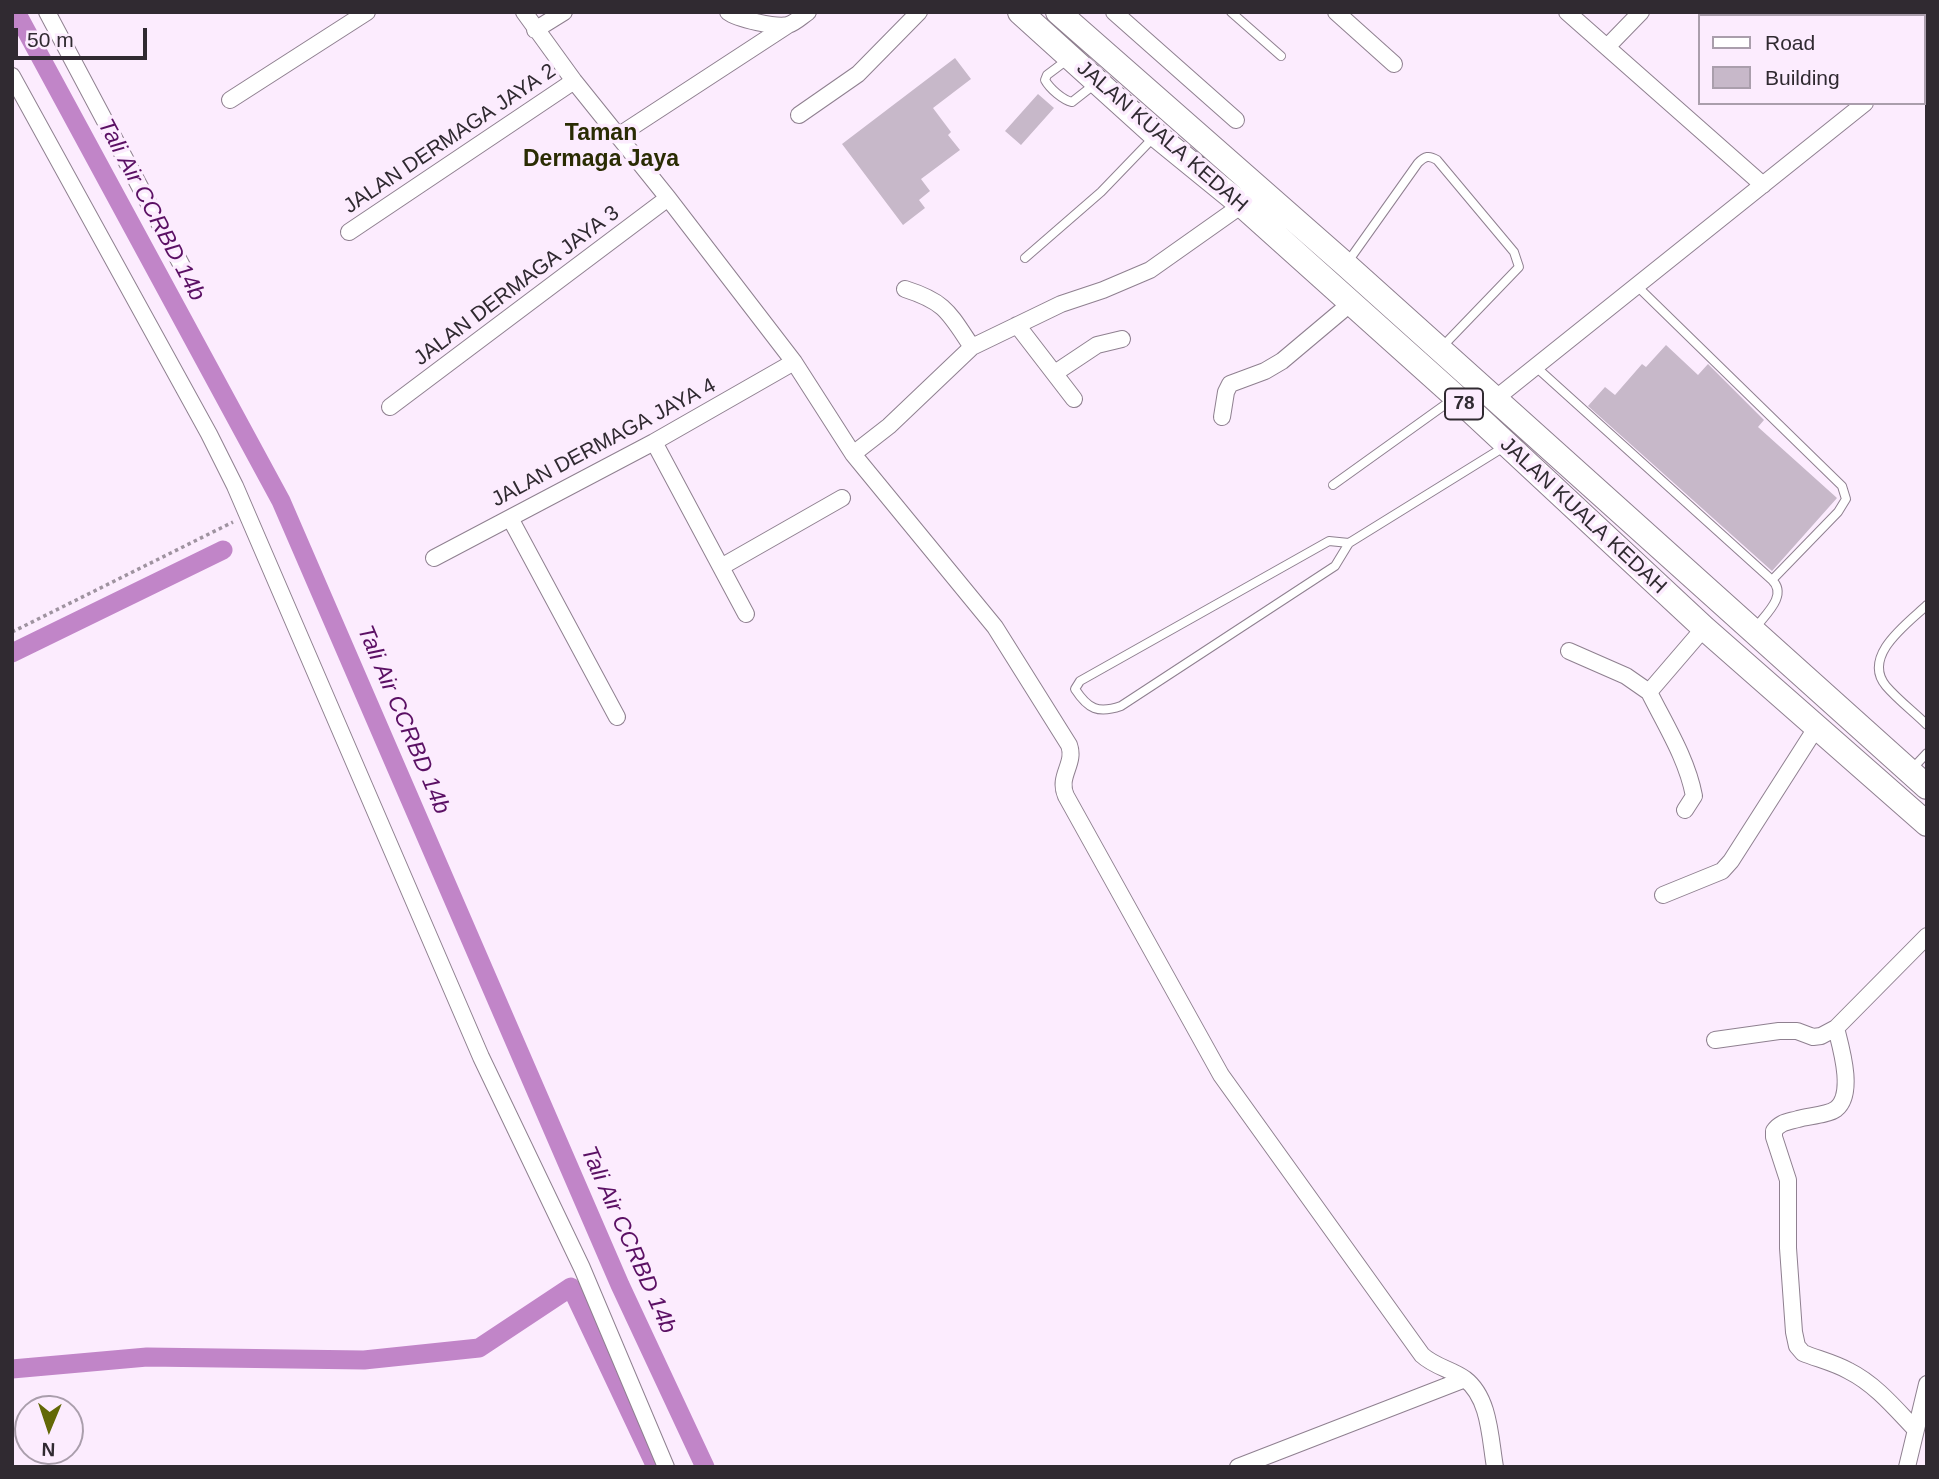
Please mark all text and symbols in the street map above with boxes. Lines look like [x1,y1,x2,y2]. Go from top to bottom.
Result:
scale bar [18,14,150,58]
legend [1698,14,1925,105]
text: 50 m [27,28,74,51]
text: Road [1765,31,1815,54]
street label: JALAN KUALA KEDAH [1071,56,1253,218]
street label: JALAN DERMAGA JAYA 2 [339,59,561,219]
text: Building [1765,66,1840,89]
water label: Tali Air CCRBD 14b [91,114,211,306]
district label: Taman Dermaga Jaya [523,120,679,174]
street label: JALAN DERMAGA JAYA 3 [410,201,624,371]
street label: JALAN DERMAGA JAYA 4 [488,373,720,513]
road number: 78 [1445,388,1483,420]
street label: JALAN KUALA KEDAH [1495,432,1671,600]
water label: Tali Air CCRBD 14b [351,621,455,819]
water label: Tali Air CCRBD 14b [574,1142,682,1338]
north arrow [14,1395,84,1465]
text: N [41,1439,56,1460]

